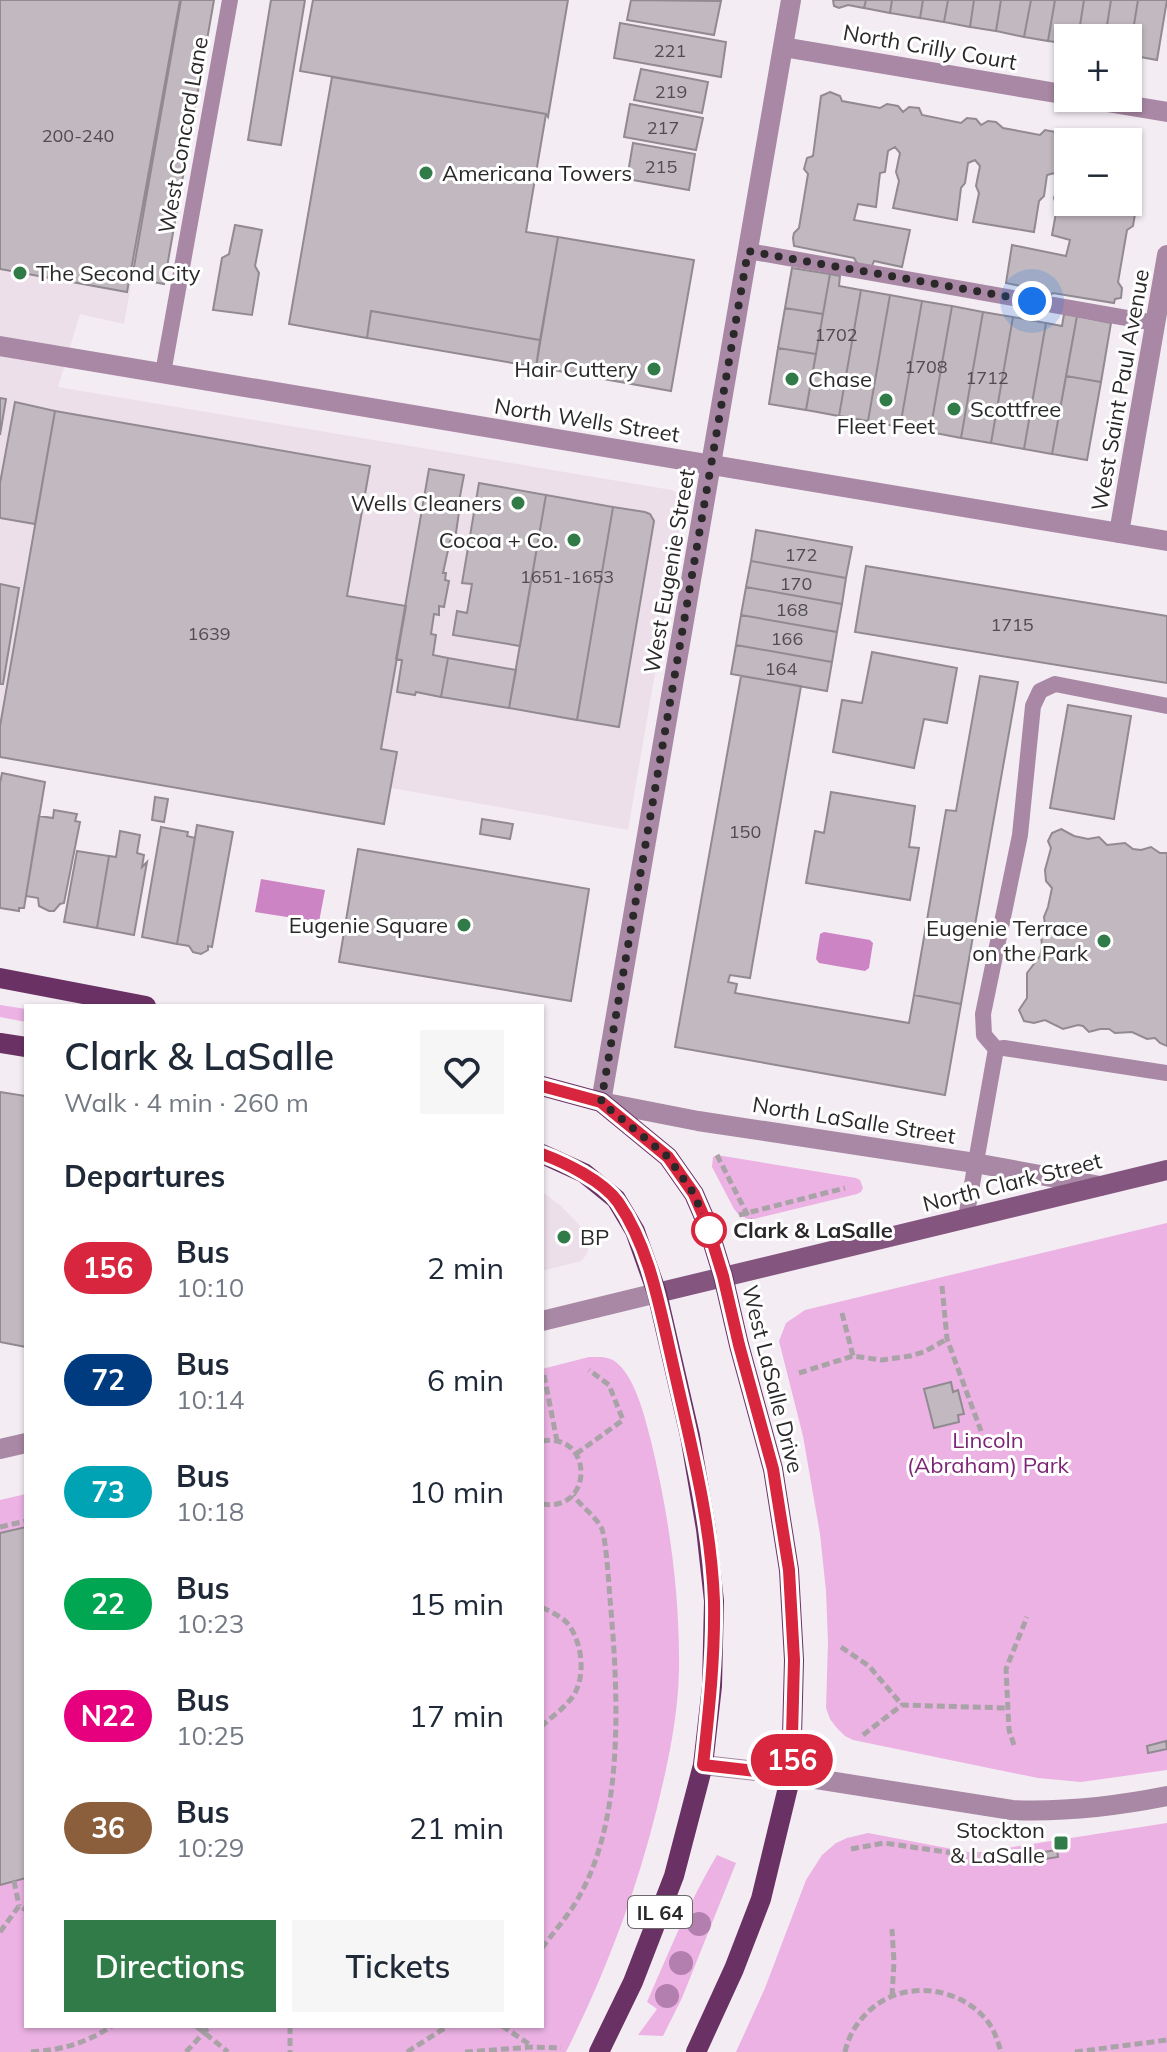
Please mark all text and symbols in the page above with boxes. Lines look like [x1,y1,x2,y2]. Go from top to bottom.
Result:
street label: North Crilly Court [841,18,1019,76]
map controls [1054,24,1142,216]
button: + [1054,24,1142,112]
street label: West Concord Lane [152,34,214,236]
house number: 221 [654,39,686,62]
house number: 219 [655,80,687,103]
house number: 217 [647,116,679,139]
house number: 200-240 [42,124,114,147]
button: − [1054,128,1142,216]
house number: 215 [645,155,677,178]
place label: Americana Towers [442,159,632,187]
marker: Americana Towers [417,164,435,182]
place label: The Second City [36,259,201,287]
marker: The Second City [11,264,29,282]
street label: West Saint Paul Avenue [1085,267,1155,513]
your location [1012,281,1052,321]
house number: 1702 [814,323,858,346]
place label: Hair Cuttery [514,355,638,383]
house number: 1708 [904,355,948,378]
marker: Hair Cuttery [645,360,663,378]
place label: Chase [808,365,872,393]
house number: 1712 [965,366,1009,389]
marker: Chase [783,370,801,388]
marker: Fleet Feet [877,391,895,409]
street label: North Wells Street [492,392,682,449]
place label: Scottfree [970,395,1061,423]
marker: Scottfree [945,400,963,418]
place label: Fleet Feet [837,412,936,440]
street label: West Eugenie Street [637,466,701,675]
place label: Wells Cleaners [351,489,502,517]
marker: Wells Cleaners [509,494,527,512]
place label: Cocoa + Co. [439,526,558,554]
marker: Cocoa + Co. [565,531,583,549]
house number: 172 [785,543,817,566]
house number: 1651-1653 [520,565,614,588]
house number: 170 [780,572,812,595]
house number: 168 [776,598,808,621]
house number: 1715 [990,613,1034,636]
house number: 1639 [187,622,231,645]
house number: 166 [771,627,803,650]
house number: 164 [765,657,797,680]
house number: 150 [729,820,761,843]
place label: Eugenie Square [289,911,448,939]
place label: Eugenie Terrace on the Park [926,914,1089,967]
marker: Eugenie Square [455,916,473,934]
marker: Eugenie Terrace on the Park [1095,932,1113,950]
button: heart [420,1030,504,1114]
text: Clark & LaSalle [64,1032,334,1080]
text: Walk · 4 min · 260 m [64,1086,309,1119]
street label: North LaSalle Street [751,1090,958,1150]
street label: North Clark Street [920,1146,1105,1218]
text: Departures [64,1157,225,1195]
marker: Clark & LaSalle [692,1213,726,1247]
place label: Clark & LaSalle [733,1216,893,1244]
place label: BP [580,1223,609,1251]
marker: BP [555,1228,573,1246]
text: Bus [176,1233,230,1271]
text: 2 min [427,1249,504,1287]
text: 156 [83,1250,133,1285]
text: 10:10 [176,1271,244,1304]
street label: West LaSalle Drive [736,1282,810,1476]
text: Bus [176,1345,230,1383]
text: 6 min [427,1361,504,1399]
text: 72 [91,1362,125,1397]
text: 10:14 [176,1383,244,1416]
park label: Lincoln (Abraham) Park [907,1426,1070,1479]
text: Bus [176,1457,230,1495]
text: 10 min [409,1473,504,1511]
text: 73 [91,1474,125,1509]
text: 10:18 [176,1495,244,1528]
text: Bus [176,1569,230,1607]
text: 15 min [409,1585,504,1623]
text: 22 [91,1586,125,1621]
text: 10:23 [176,1607,244,1640]
text: Bus [176,1681,230,1719]
text: 17 min [409,1697,504,1735]
text: N22 [81,1698,135,1733]
text: 10:25 [176,1719,244,1752]
line badge: 156 [746,1734,838,1786]
text: 156 [767,1742,817,1777]
text: Bus [176,1793,230,1831]
text: 21 min [409,1809,504,1847]
text: 36 [91,1810,125,1845]
place label: Stockton & LaSalle [950,1816,1045,1869]
text: 10:29 [176,1831,244,1864]
marker: Stockton & LaSalle [1052,1834,1070,1852]
road number: IL 64 [628,1896,692,1928]
button: Directions [64,1920,276,2012]
button: Tickets [292,1920,504,2012]

